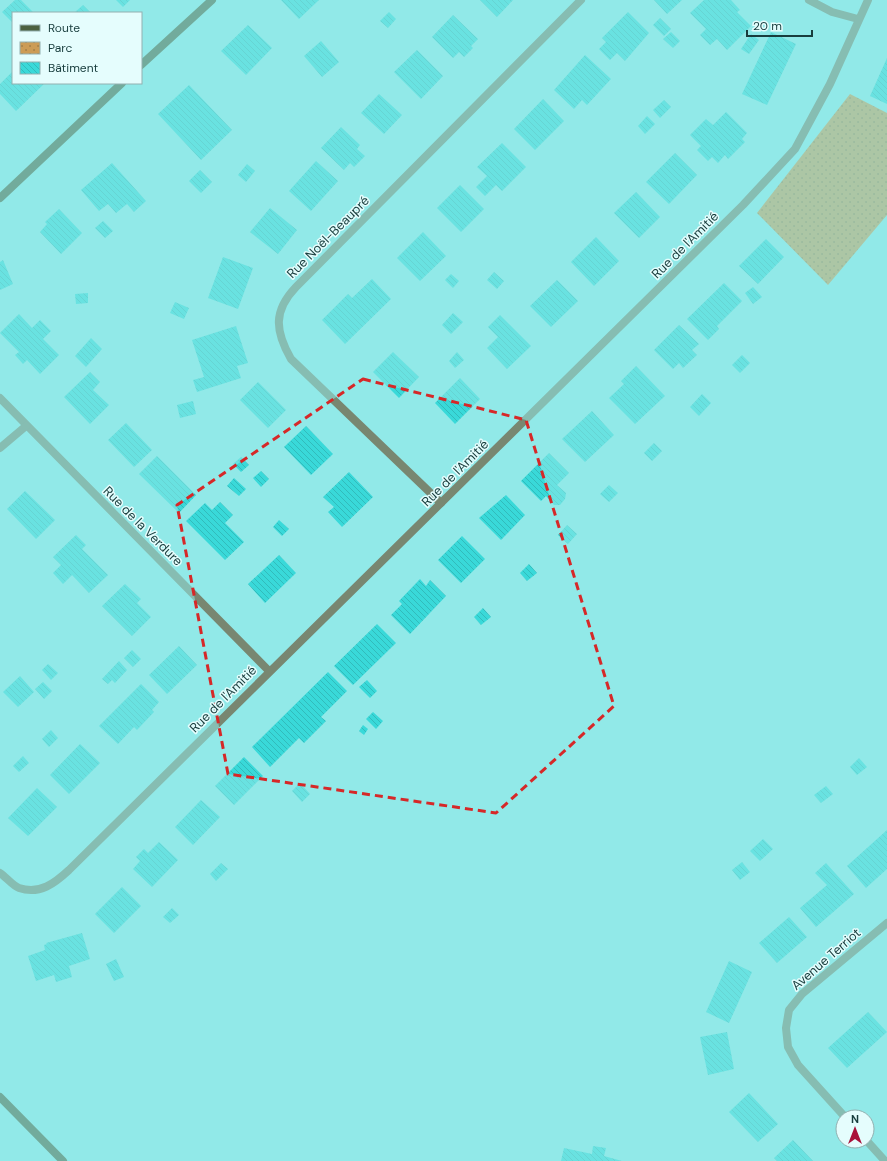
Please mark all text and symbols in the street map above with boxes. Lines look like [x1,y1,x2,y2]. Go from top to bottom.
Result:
legend [12,12,142,84]
scale bar [747,12,812,38]
text: 20 m [753,18,782,34]
text: Route [48,20,80,36]
text: Parc [48,40,72,56]
text: Bâtiment [48,60,99,76]
street label: Rue Noël-Beaupré [283,192,373,282]
street label: Rue de l'Amitié [648,208,722,282]
street label: Rue de l'Amitié [418,436,492,510]
street label: Rue de la Verdure [100,483,186,569]
street label: Rue de l'Amitié [186,662,260,736]
street label: Avenue Terriot [788,924,864,994]
north arrow [835,1109,875,1149]
text: N [851,1112,859,1126]

